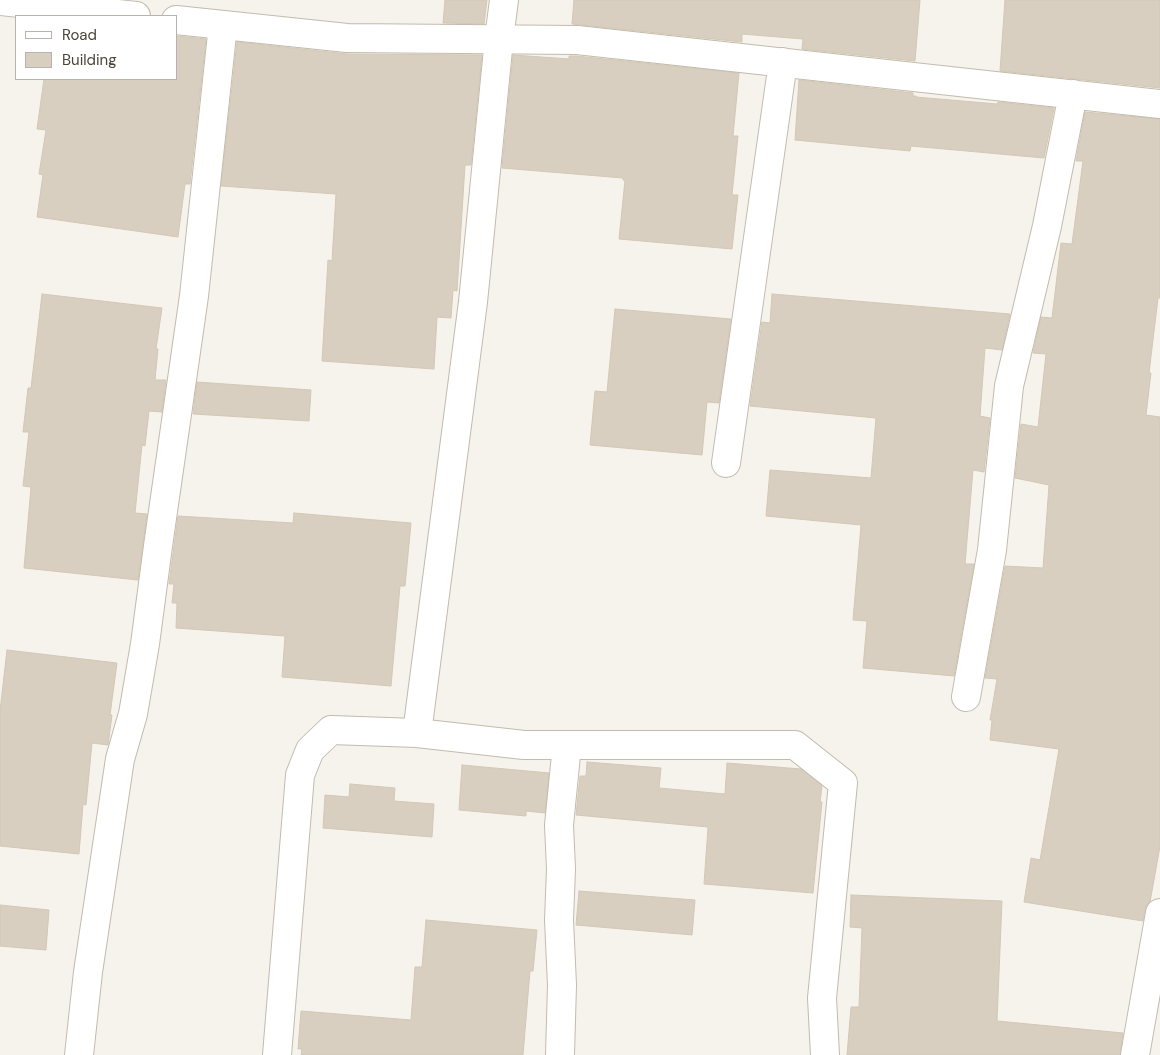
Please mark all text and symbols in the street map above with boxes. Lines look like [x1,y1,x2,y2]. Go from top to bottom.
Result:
legend [15,15,178,80]
text: Road [62,25,97,45]
text: Building [62,50,117,70]

